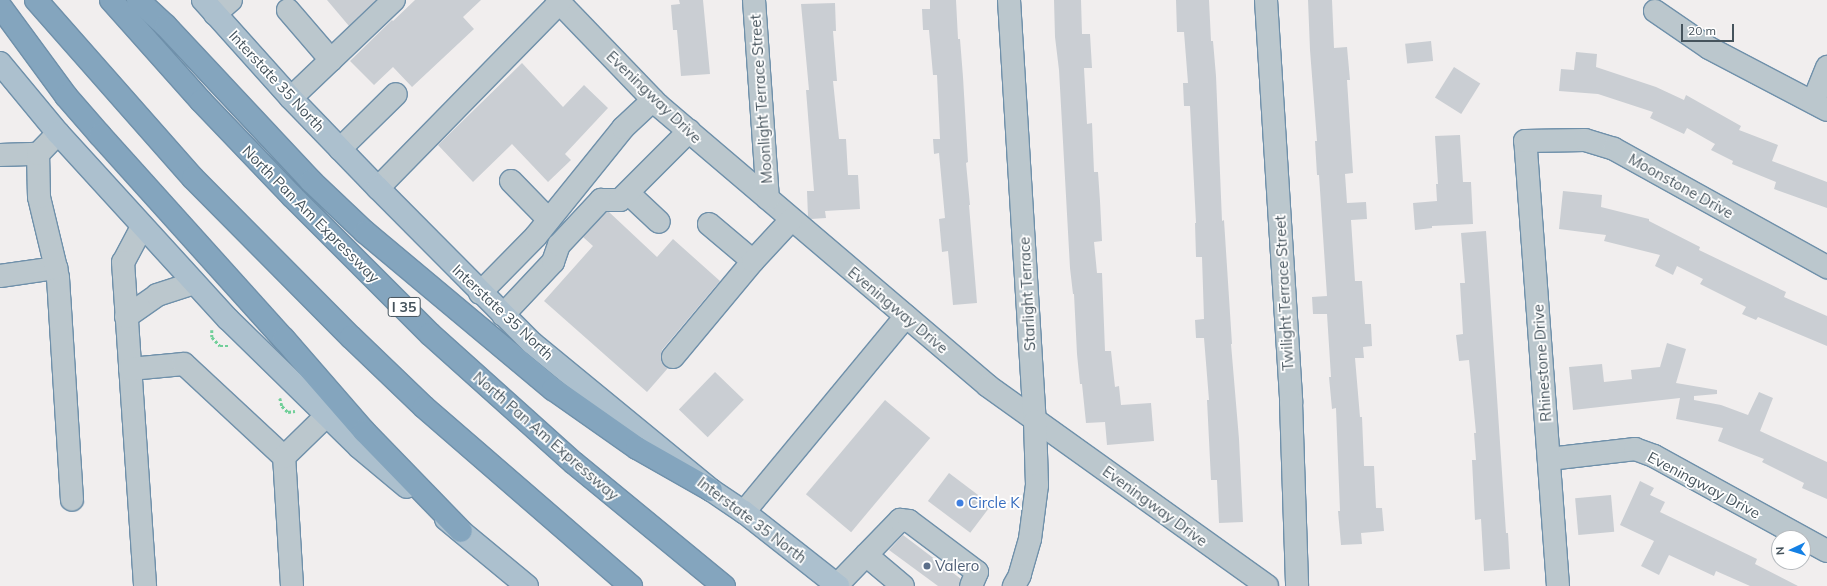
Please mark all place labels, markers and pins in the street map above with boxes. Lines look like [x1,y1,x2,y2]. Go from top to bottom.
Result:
place label: Circle K [968,494,1020,512]
marker: Circle K [955,498,965,508]
place label: Valero [935,557,979,575]
marker: Valero [922,561,932,571]

